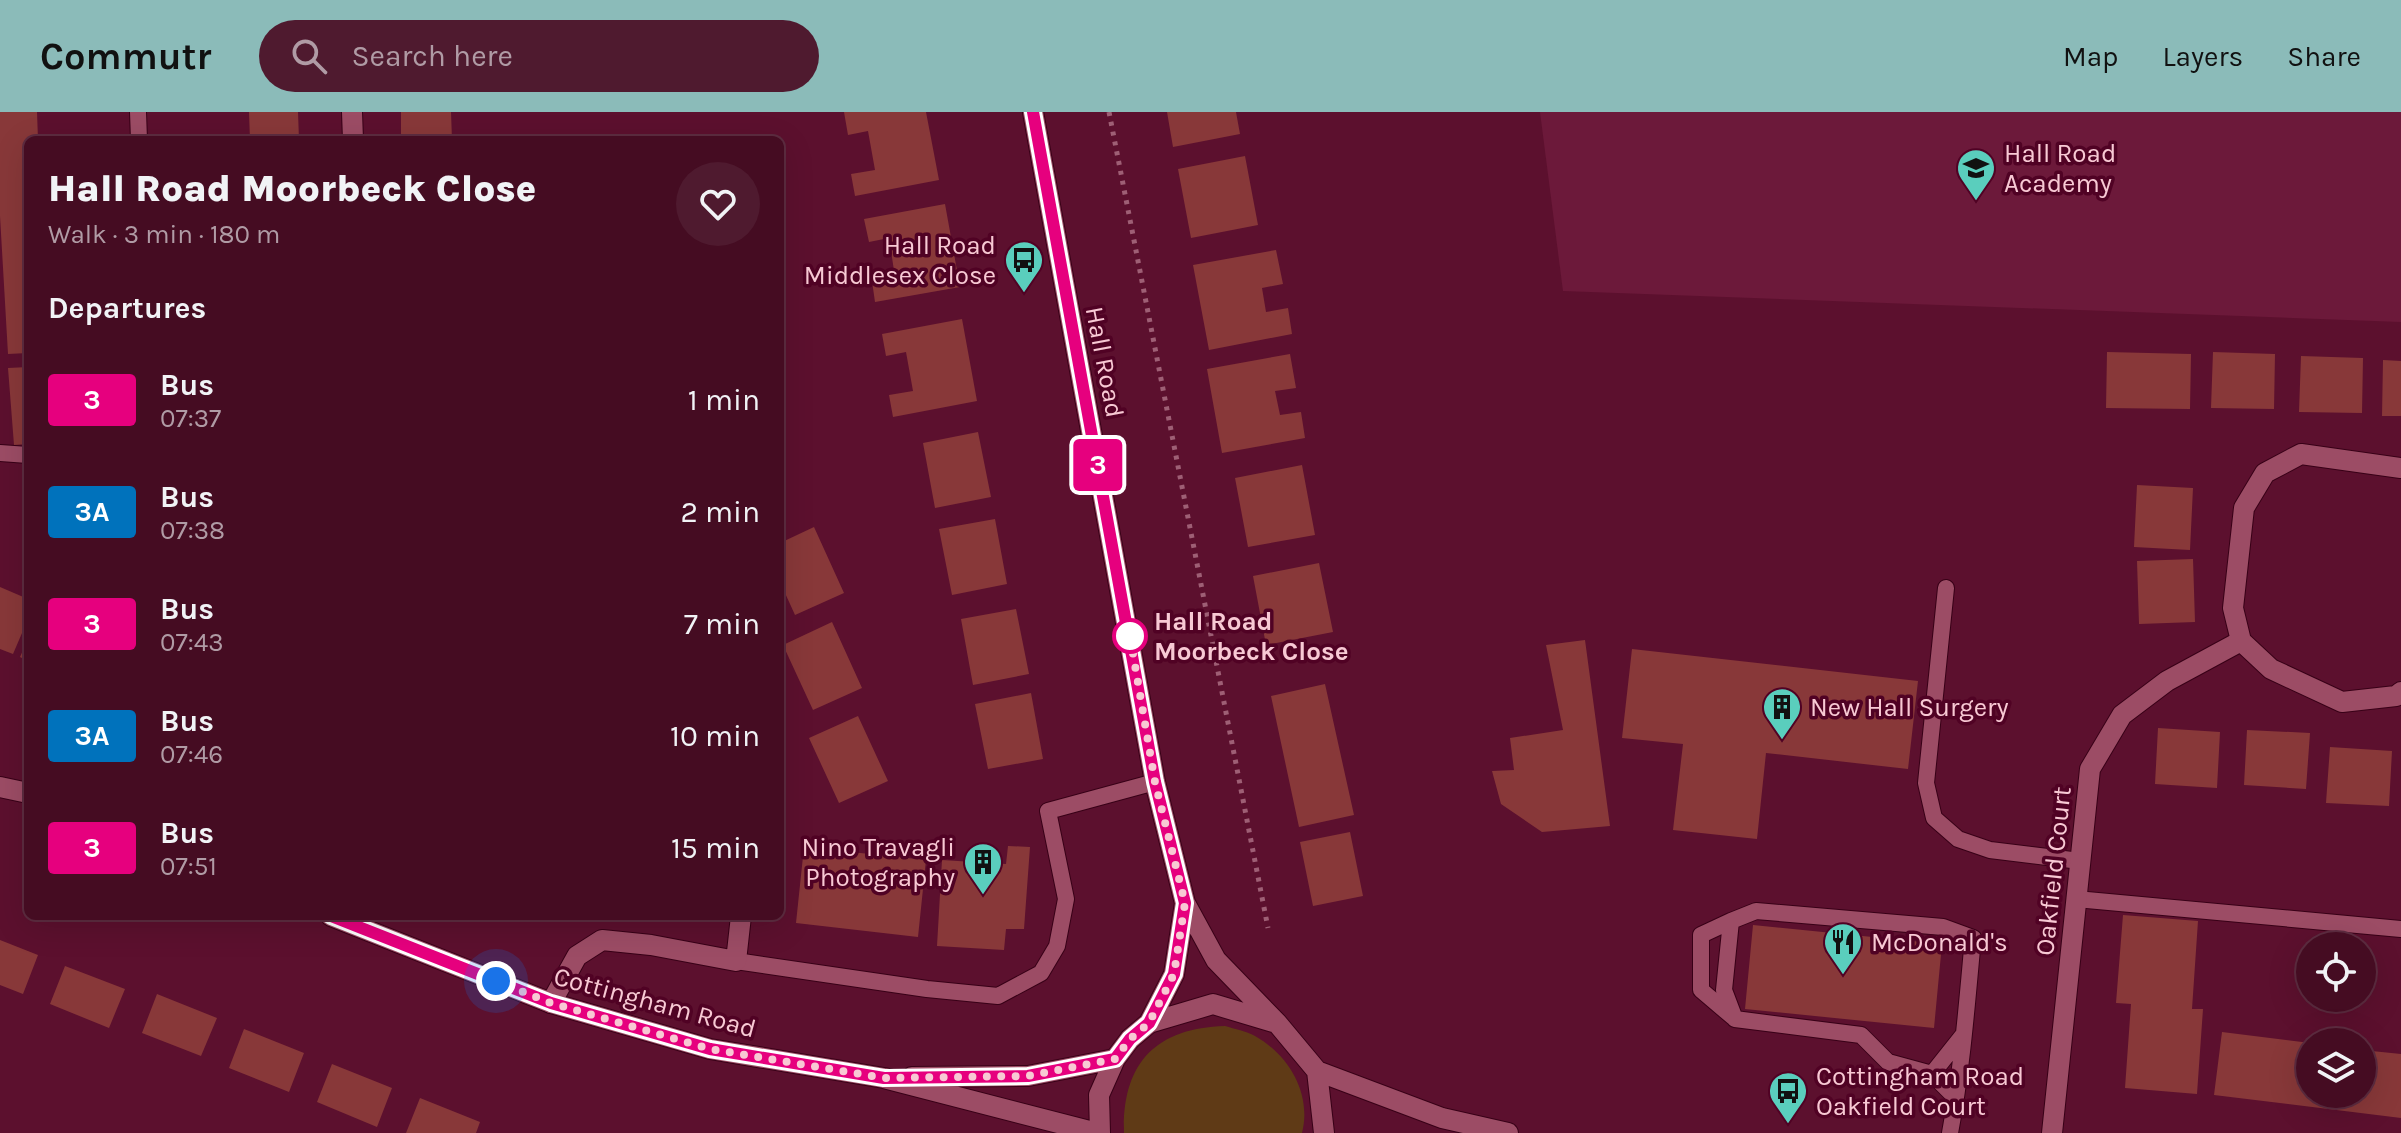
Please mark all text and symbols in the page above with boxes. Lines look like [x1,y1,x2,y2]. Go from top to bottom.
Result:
search box [259,20,819,92]
text: Commutr [40,34,211,79]
icon: search [287,34,331,78]
text: Search here [351,38,513,74]
text: Map [2063,40,2118,73]
text: Layers [2162,40,2243,73]
text: Share [2287,40,2361,73]
place label: Hall Road Academy [2004,138,2116,199]
school or university icon: Hall Road Academy [1955,147,1997,202]
button: heart [676,162,760,246]
text: Hall Road Moorbeck Close [48,166,536,211]
text: Walk · 3 min · 180 m [48,219,280,250]
place label: Hall Road Middlesex Close [804,230,996,291]
bus stop icon: Hall Road Middlesex Close [1003,239,1045,294]
text: Departures [48,290,206,326]
street label: Hall Road [1079,304,1130,420]
text: Bus [160,367,214,403]
text: 1 min [688,382,760,418]
text: 3 [83,383,101,416]
text: 07:37 [160,403,221,434]
line badge: 3 [1072,439,1124,491]
text: 3 [1089,448,1107,481]
text: Bus [160,479,214,515]
text: 2 min [680,494,760,530]
text: 3A [75,495,109,528]
text: 07:38 [160,515,225,546]
text: Bus [160,591,214,627]
text: 7 min [684,606,760,642]
place label: Hall Road Moorbeck Close [1154,606,1348,667]
text: 3 [83,607,101,640]
marker: Hall Road Moorbeck Close [1113,619,1147,653]
text: 07:43 [160,627,224,658]
building icon: New Hall Surgery [1761,686,1803,741]
place label: New Hall Surgery [1810,692,2009,723]
text: Bus [160,703,214,739]
text: 10 min [670,718,760,754]
text: 3A [75,719,109,752]
text: 07:46 [160,739,223,770]
street label: Oakfield Court [2029,785,2078,957]
text: Bus [160,815,214,851]
text: 15 min [671,830,760,866]
text: 3 [83,831,101,864]
place label: Nino Travagli Photography [801,832,955,893]
building icon: Nino Travagli Photography [962,841,1004,896]
text: 07:51 [160,851,217,882]
restaurant icon: McDonald's [1822,921,1864,976]
place label: McDonald's [1871,927,2008,958]
map controls [2296,932,2376,1108]
button: locate [2296,932,2376,1012]
your location [476,961,516,1001]
street label: Cottingham Road [550,961,759,1044]
button: layers [2296,1028,2376,1108]
place label: Cottingham Road Oakfield Court [1816,1061,2024,1122]
bus stop icon: Cottingham Road Oakfield Court [1767,1070,1809,1125]

